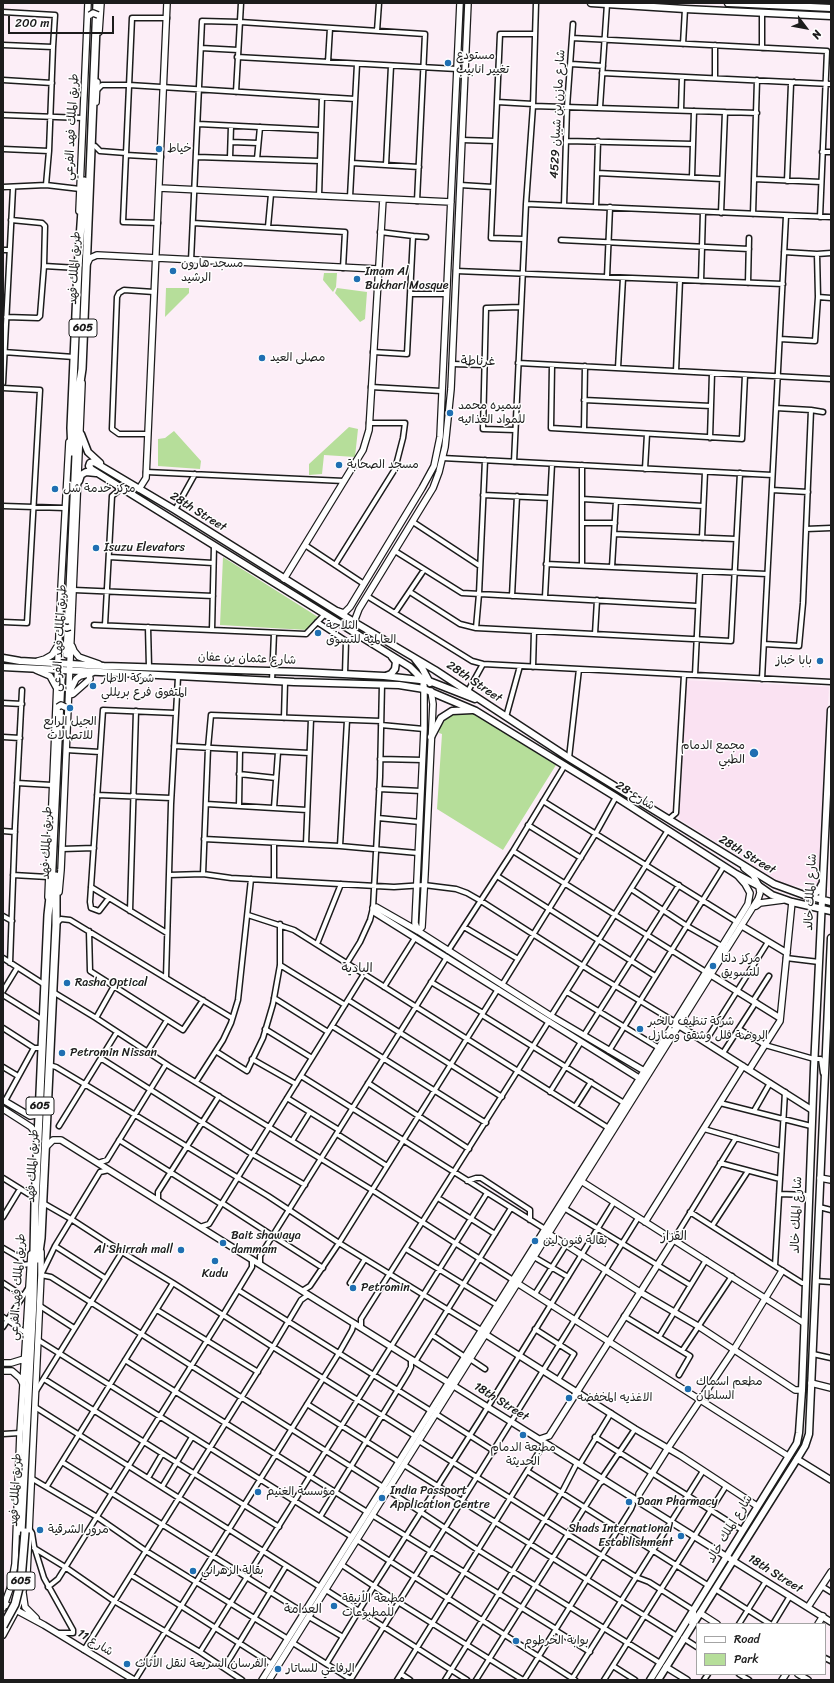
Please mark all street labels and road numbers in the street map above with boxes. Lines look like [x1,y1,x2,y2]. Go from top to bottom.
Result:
street label: شارع مازن بن شيبان 4529 [547,49,569,179]
street label: طريق الملك فهد الفرعي [62,73,82,181]
street label: طريق الملك فهد [66,231,84,305]
road number: 605 [69,319,97,337]
street label: 28th Street [167,489,229,535]
street label: طريق الملك فهد الفرعي [50,584,70,692]
street label: شارع عثمان بن عفان [198,650,296,668]
street label: 28th Street [444,658,504,706]
street label: شارع 28 [613,778,657,814]
street label: طريق الملك فهد [39,806,55,880]
street label: 28th Street [716,832,778,878]
street label: شارع الملك خالد [802,853,820,931]
road number: 605 [26,1097,54,1115]
street label: طريق الملك فهد [24,1129,42,1203]
street label: شارع الملك خالد [788,1176,806,1254]
street label: طريق الملك فهد الفرعي [7,1233,29,1341]
street label: 18th Street [471,1379,531,1425]
street label: طريق الملك فهد [7,1453,25,1527]
street label: شارع الملك خالد [704,1492,756,1566]
street label: 18th Street [745,1551,805,1597]
road number: 605 [7,1572,35,1590]
street label: شارع 11 [74,1626,116,1660]

